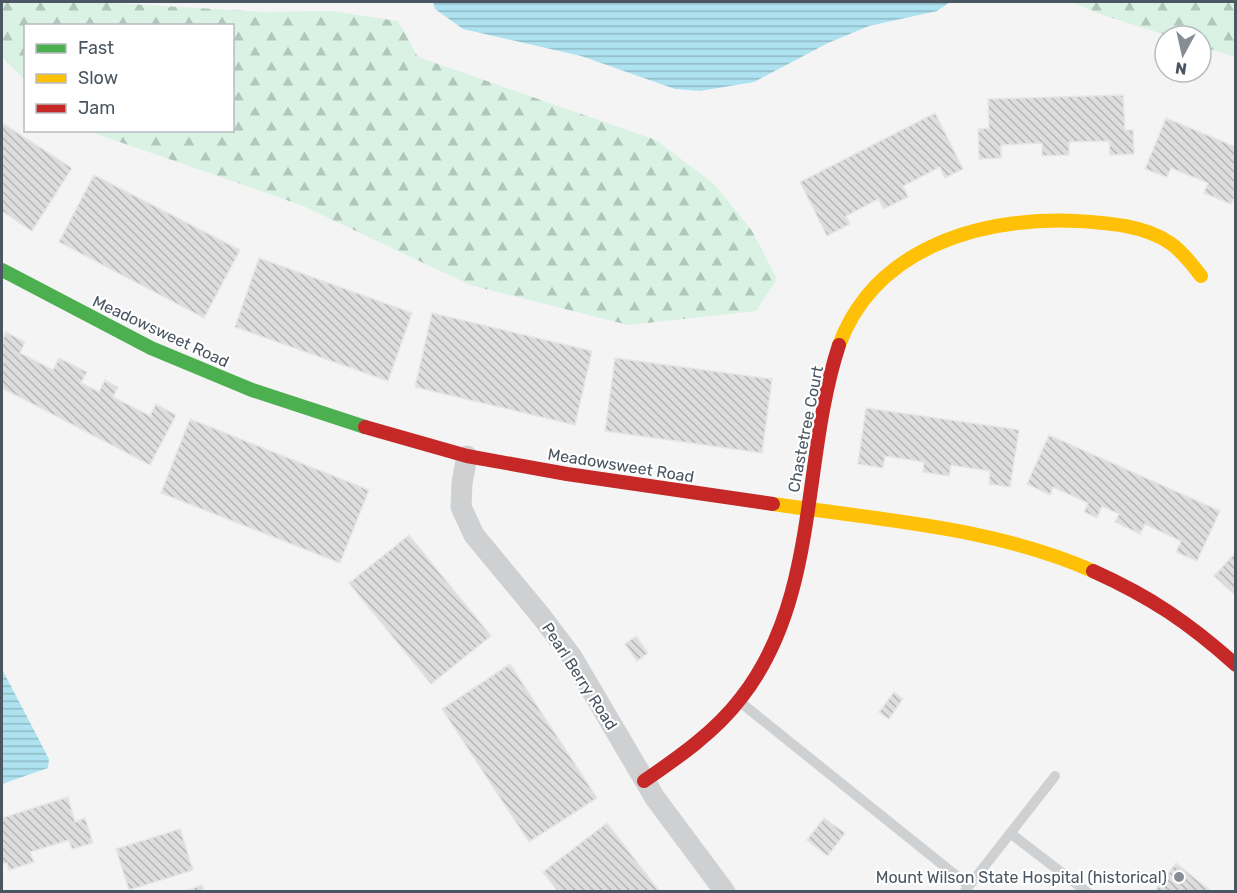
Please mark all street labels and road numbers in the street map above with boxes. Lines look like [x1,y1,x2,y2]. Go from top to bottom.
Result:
street label: Meadowsweet Road [90,292,232,371]
street label: Chastetree Court [784,364,827,494]
street label: Meadowsweet Road [546,445,696,486]
street label: Pearl Berry Road [538,619,621,733]

